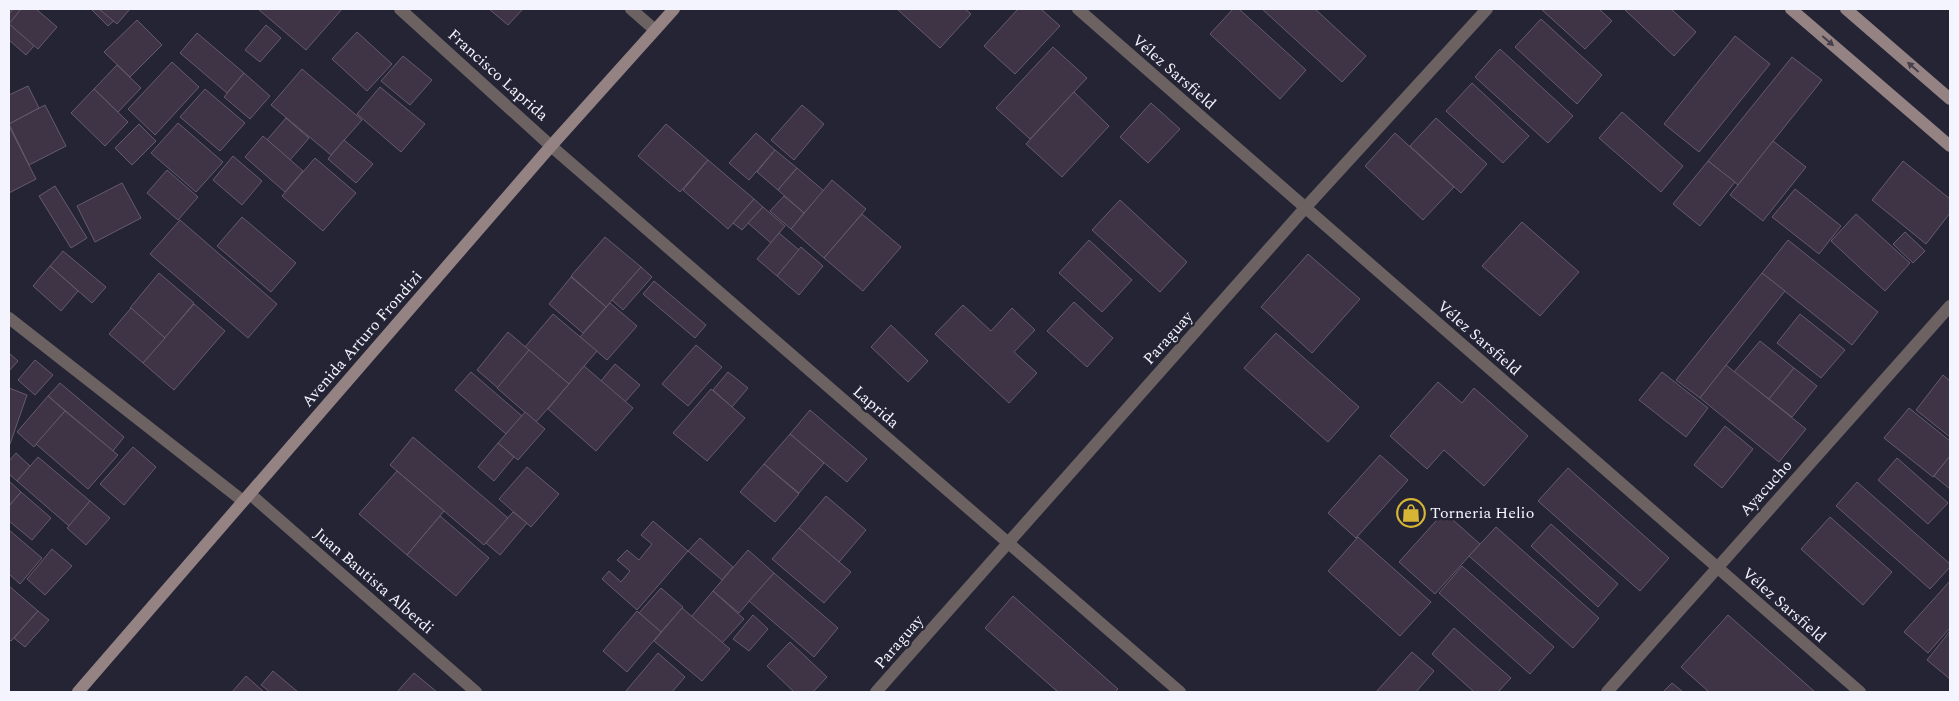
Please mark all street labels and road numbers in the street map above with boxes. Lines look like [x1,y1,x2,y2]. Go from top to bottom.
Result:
street label: Francisco Laprida [442,23,554,127]
street label: Vélez Sarsfield [1127,29,1221,115]
street label: Avenida Arturo Frondizi [296,265,428,413]
street label: Vélez Sarsfield [1432,295,1526,381]
street label: Paraguay [1137,305,1200,370]
street label: Laprida [847,380,905,434]
street label: Ayacucho [1734,454,1798,522]
street label: Juan Bautista Alberdi [309,522,439,640]
street label: Vélez Sarsfield [1737,562,1831,648]
street label: Paraguay [869,609,930,674]

